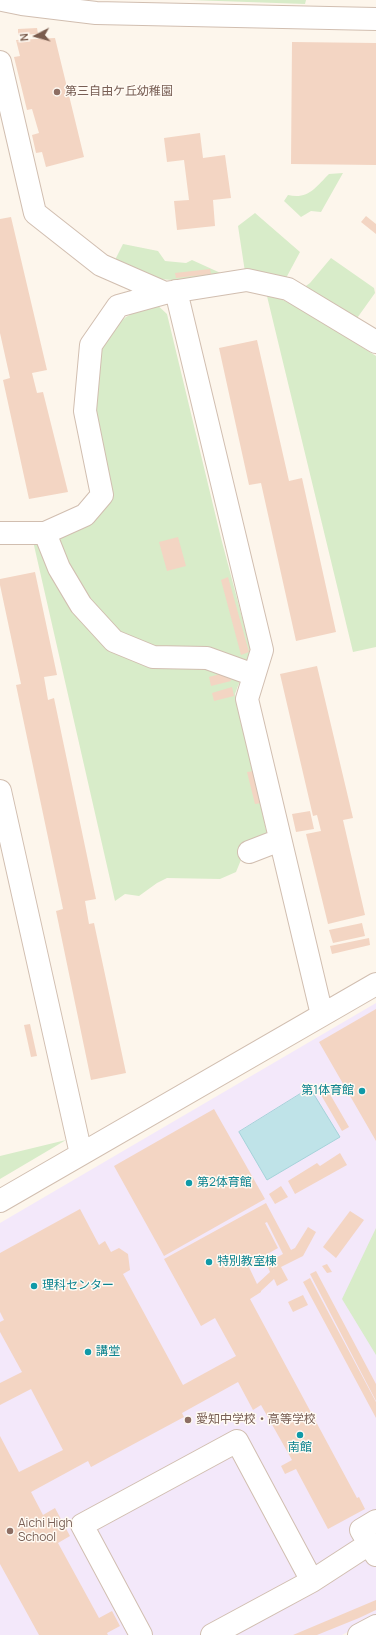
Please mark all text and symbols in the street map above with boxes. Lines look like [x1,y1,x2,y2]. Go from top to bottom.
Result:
north arrow [16,16,56,56]
text: N [16,33,31,42]
place label: 第三自由ケ丘幼稚園 [65,85,173,99]
marker: 第三自由ケ丘幼稚園 [52,87,62,97]
place label: 第1体育館 [301,1084,354,1098]
marker: 第1体育館 [357,1086,367,1096]
place label: 第2体育館 [197,1176,252,1190]
marker: 第2体育館 [184,1178,194,1188]
place label: 特別教室棟 [217,1255,277,1269]
marker: 特別教室棟 [204,1257,214,1267]
place label: 理科センター [42,1279,114,1293]
marker: 理科センター [29,1281,39,1291]
place label: 講堂 [96,1345,120,1359]
marker: 講堂 [83,1347,93,1357]
place label: 愛知中学校・高等学校 [196,1413,316,1427]
marker: 愛知中学校・高等学校 [183,1415,193,1425]
marker: 南館 [295,1430,305,1440]
place label: 南館 [288,1441,312,1455]
place label: Aichi High School [18,1517,73,1545]
marker: Aichi High School [5,1526,15,1536]

